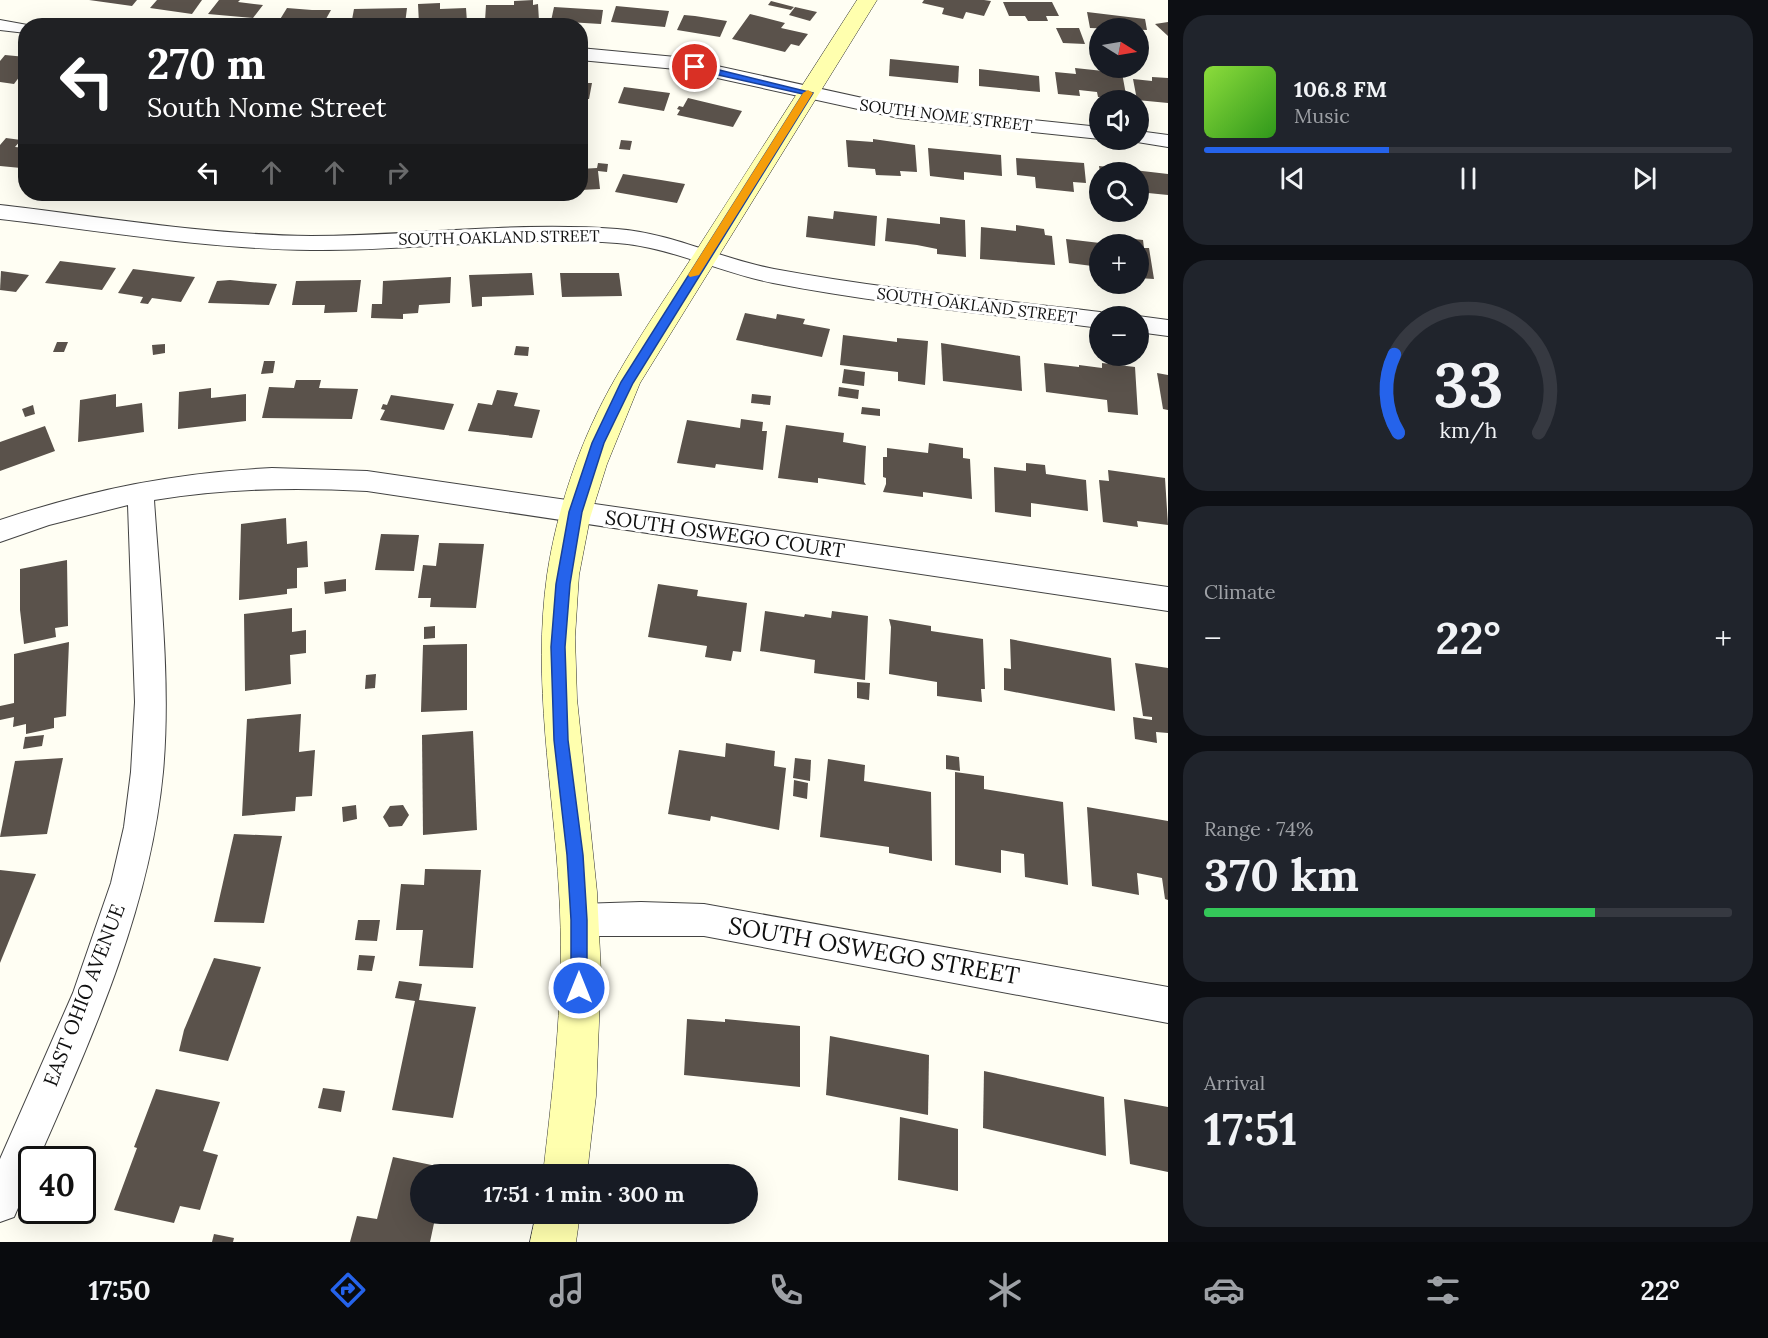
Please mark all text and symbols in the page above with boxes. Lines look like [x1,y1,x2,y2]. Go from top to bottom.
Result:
north arrow [1089,18,1149,78]
map controls [1089,18,1149,366]
text: 270 m [147,37,265,91]
pin [669,41,720,92]
icon: left [48,42,126,120]
icon: arrive [678,50,711,83]
text: 106.8 FM [1294,75,1387,103]
text: South Nome Street [147,90,386,124]
button: sound [1089,90,1149,150]
street label: SOUTH NOME STREET [859,94,1033,136]
text: Music [1294,103,1350,128]
icon: left [192,156,225,189]
icon: ahead [255,156,288,189]
icon: ahead [318,156,351,189]
icon: right [381,156,414,189]
button: search [1089,162,1149,222]
icon: previous [1276,162,1309,195]
icon: pause [1452,162,1485,195]
icon: next [1628,162,1661,195]
street label: SOUTH OAKLAND STREET [398,225,600,249]
button: + [1089,234,1149,294]
street label: SOUTH OAKLAND STREET [876,283,1078,327]
button: − [1089,306,1149,366]
text: 33 [1433,344,1503,424]
text: km/h [1439,416,1497,444]
street label: SOUTH OSWEGO COURT [604,504,847,563]
text: Climate [1204,579,1276,604]
text: 22° [1435,609,1501,666]
text: − [1204,617,1222,659]
text: + [1714,617,1732,659]
text: Range · 74% [1204,816,1314,841]
text: 370 km [1204,846,1359,903]
street label: EAST OHIO AVENUE [37,900,130,1090]
street label: SOUTH OSWEGO STREET [726,910,1022,991]
position arrow [547,956,611,1020]
text: Arrival [1204,1070,1265,1095]
text: 17:51 [1204,1100,1297,1157]
speed limit sign: 40 [18,1146,96,1224]
text: 17:51 · 1 min · 300 m [483,1180,685,1208]
icon: directions [327,1269,369,1311]
icon: music [546,1269,588,1311]
icon: phone [765,1269,807,1311]
icon: climate [984,1269,1026,1311]
icon: car [1203,1269,1245,1311]
icon: filters [1422,1269,1464,1311]
text: 17:50 [88,1273,151,1307]
text: 22° [1640,1273,1680,1307]

